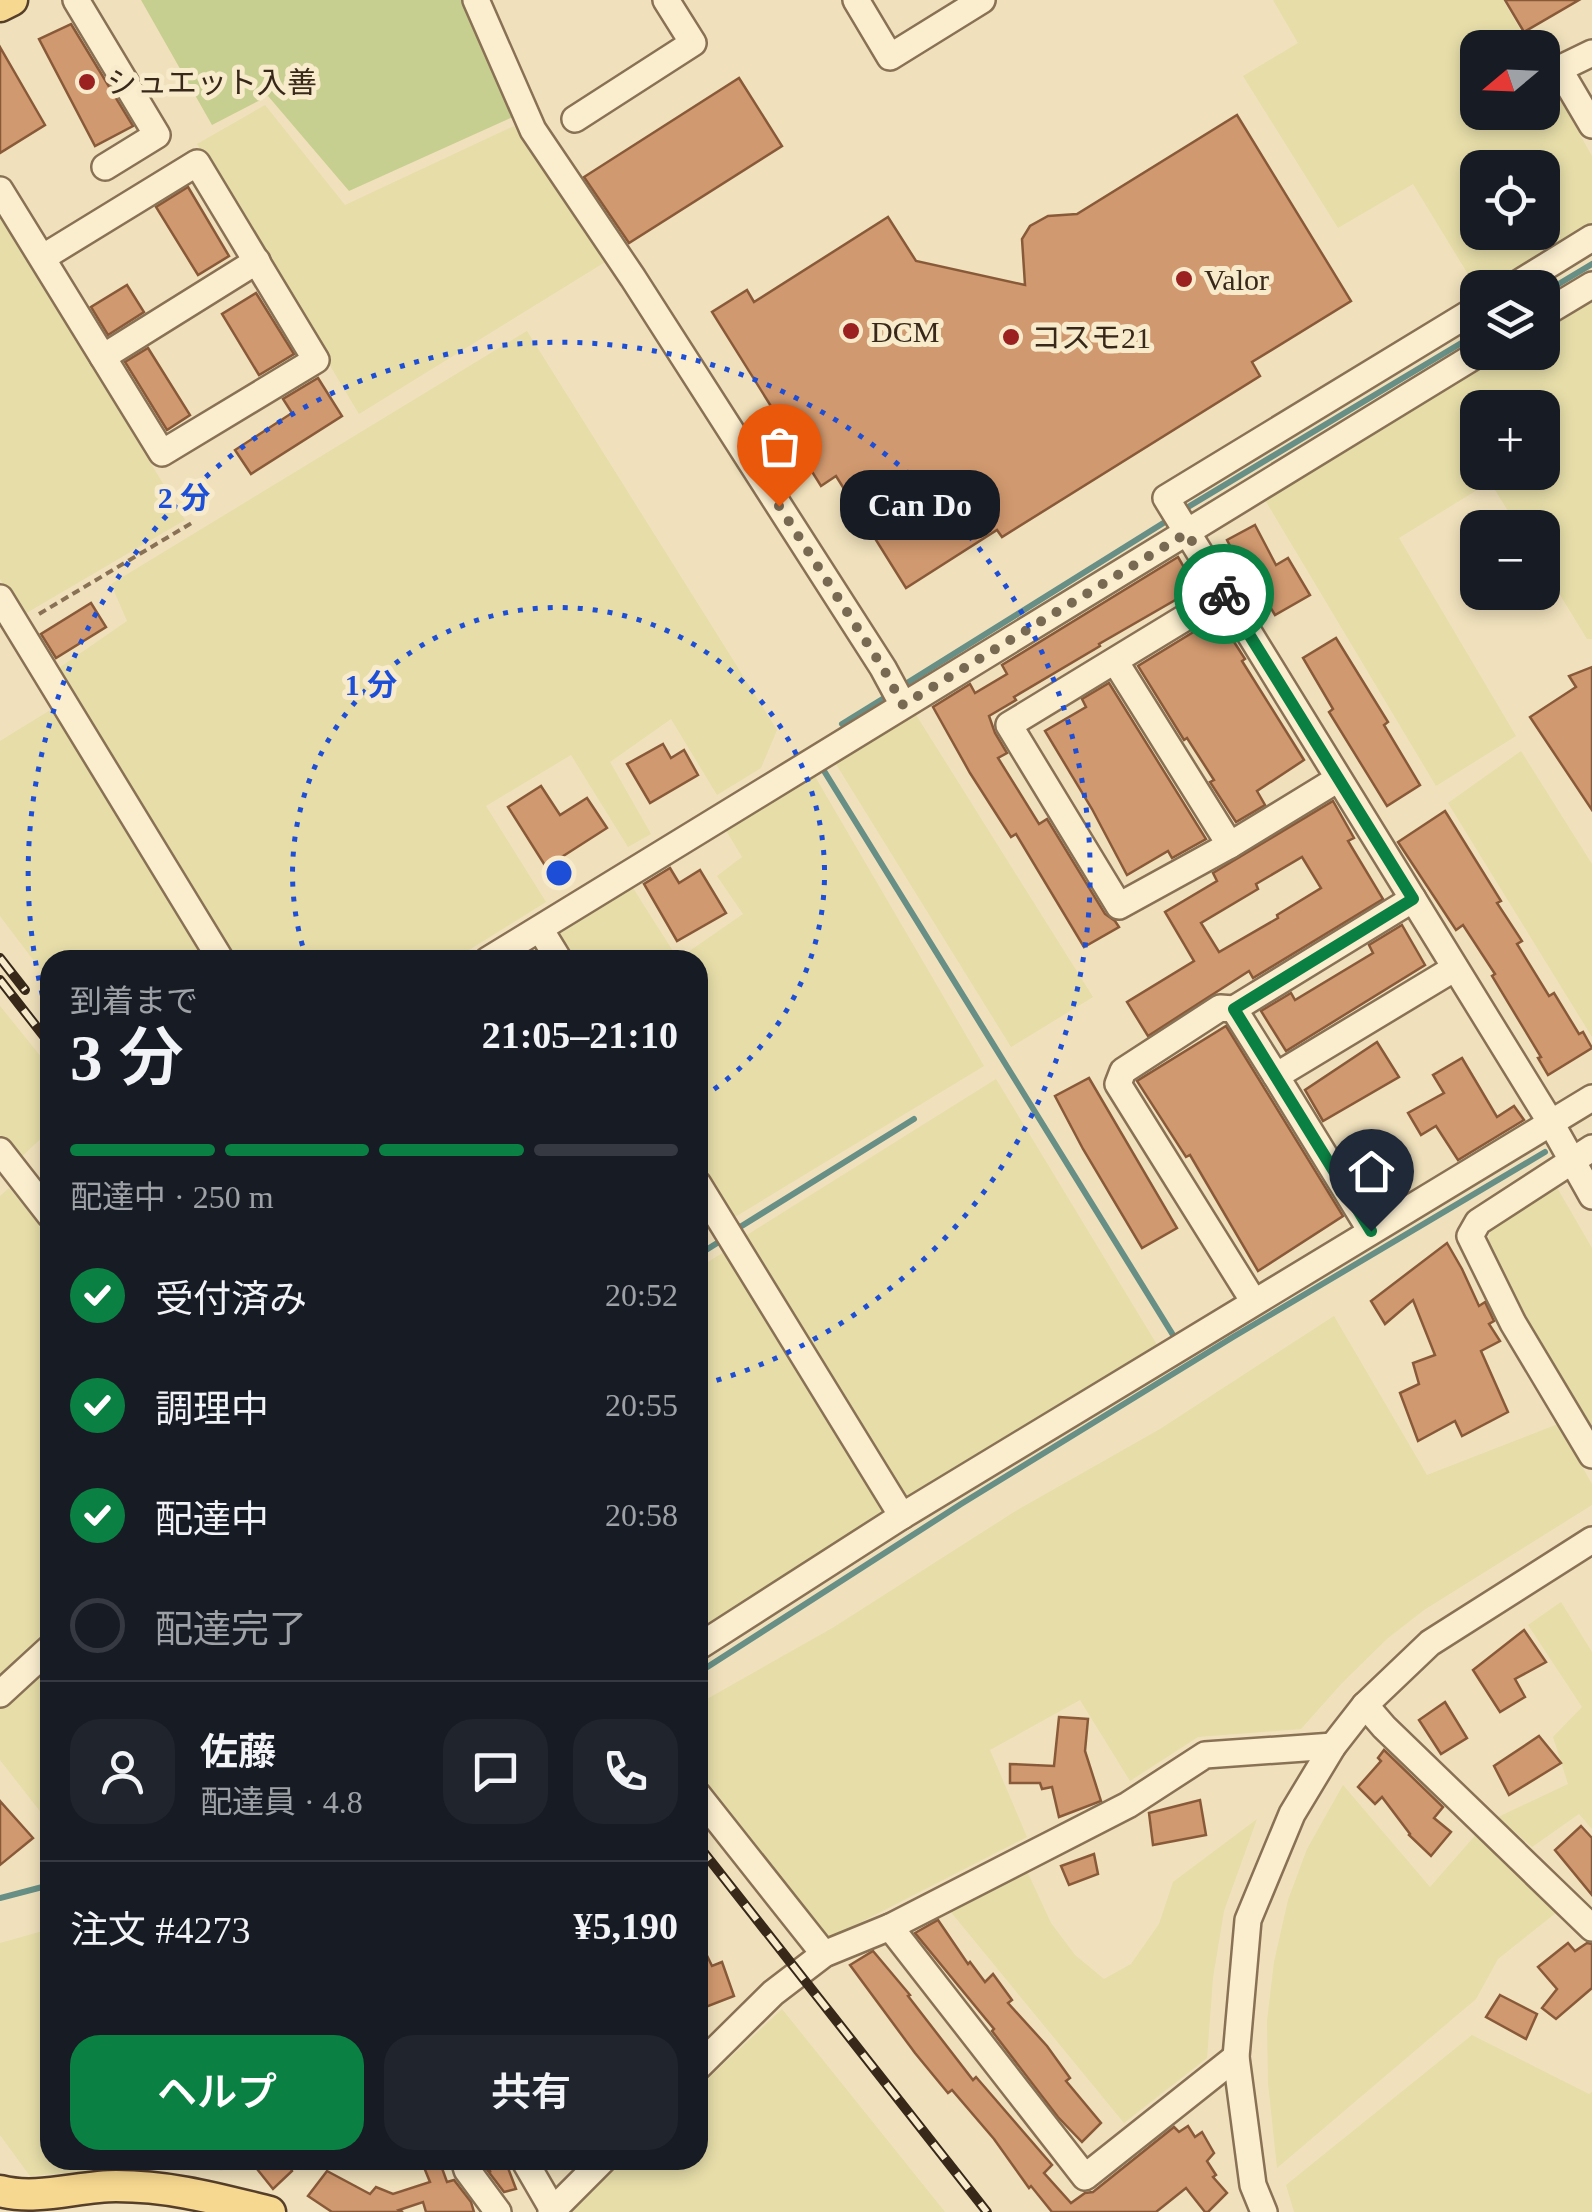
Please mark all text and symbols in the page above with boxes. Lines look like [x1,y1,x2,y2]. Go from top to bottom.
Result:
north arrow [1460,30,1560,130]
map controls [1460,30,1560,610]
place label: シュエット入善 [107,66,317,99]
marker: シュエット入善 [76,71,98,93]
button: locate [1460,150,1560,250]
place label: Valor [1204,263,1269,296]
marker: Valor [1173,268,1195,290]
button: layers [1460,270,1560,370]
place label: DCM [871,315,939,348]
marker: DCM [840,320,862,342]
place label: コスモ21 [1031,321,1151,354]
marker: コスモ21 [1000,326,1022,348]
button: + [1460,390,1560,490]
pin [737,404,822,507]
icon: bag [752,419,807,474]
callout: Can Do [839,471,999,541]
text: 2 分 [158,481,210,514]
text: Can Do [868,487,972,523]
button: − [1460,510,1560,610]
courier [1174,544,1274,644]
icon: bike [1197,567,1252,622]
text: 1 分 [345,668,397,701]
centre of rings [541,855,577,891]
text: 到着まで [70,983,198,1019]
text: 21:05–21:10 [482,1014,678,1056]
text: 3 分 [70,1022,184,1094]
pin [1329,1129,1414,1232]
icon: home [1344,1144,1399,1199]
text: 配達中 · 250 m [70,1179,274,1215]
icon: check [70,1268,125,1323]
text: 20:52 [605,1277,678,1313]
text: 受付済み [155,1278,307,1320]
icon: check [70,1378,125,1433]
text: 20:55 [605,1387,678,1423]
text: 調理中 [155,1388,269,1430]
icon: check [70,1488,125,1543]
text: 20:58 [605,1497,678,1533]
text: 配達中 [155,1498,269,1540]
text: 配達完了 [155,1608,307,1650]
button: person [70,1719,175,1824]
button: chat [443,1719,548,1824]
button: phone [573,1719,678,1824]
text: 佐藤 [200,1731,276,1773]
text: 配達員 · 4.8 [200,1784,363,1820]
text: ¥5,190 [574,1905,678,1947]
text: 注文 #4273 [70,1909,251,1951]
button: ヘルプ [70,2035,364,2150]
button: 共有 [384,2035,678,2150]

